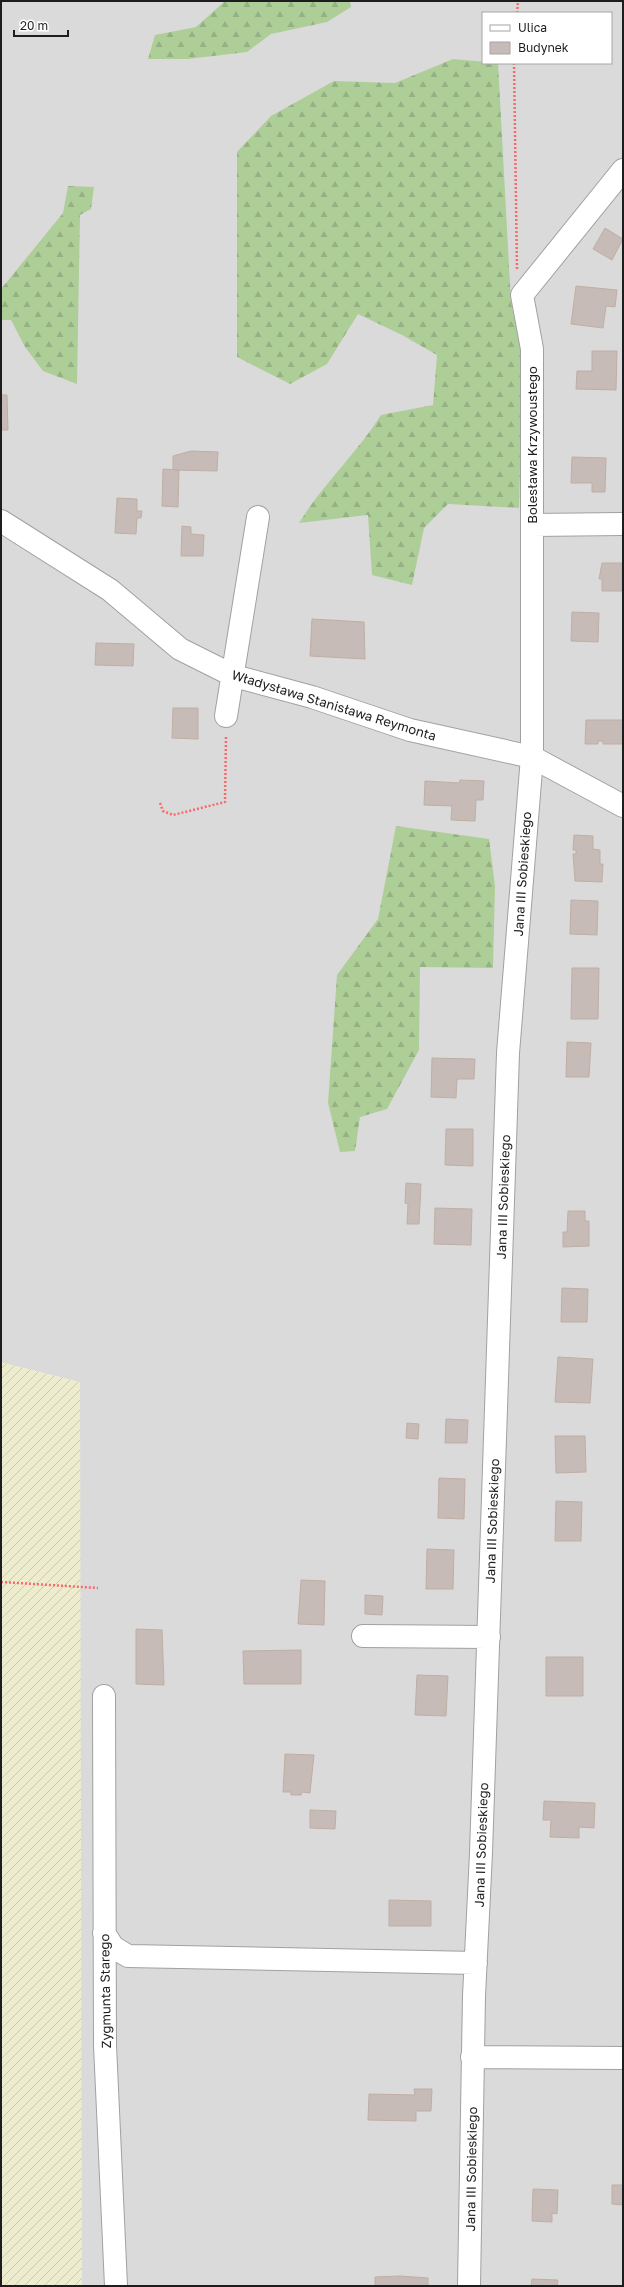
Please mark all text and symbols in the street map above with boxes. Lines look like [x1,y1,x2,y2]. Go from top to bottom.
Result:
scale bar [14,12,68,38]
legend [482,12,612,64]
text: 20 m [20,18,48,33]
text: Ulica [518,20,547,35]
text: Budynek [518,40,569,55]
street label: Bolesława Krzywoustego [524,366,540,524]
street label: Władysława Stanisława Reymonta [230,666,438,744]
street label: Jana III Sobieskiego [510,811,534,937]
street label: Jana III Sobieskiego [493,1134,513,1260]
street label: Jana III Sobieskiego [482,1458,502,1584]
street label: Jana III Sobieskiego [471,1782,491,1908]
street label: Zygmunta Starego [96,1933,114,2048]
street label: Jana III Sobieskiego [462,2106,480,2232]

